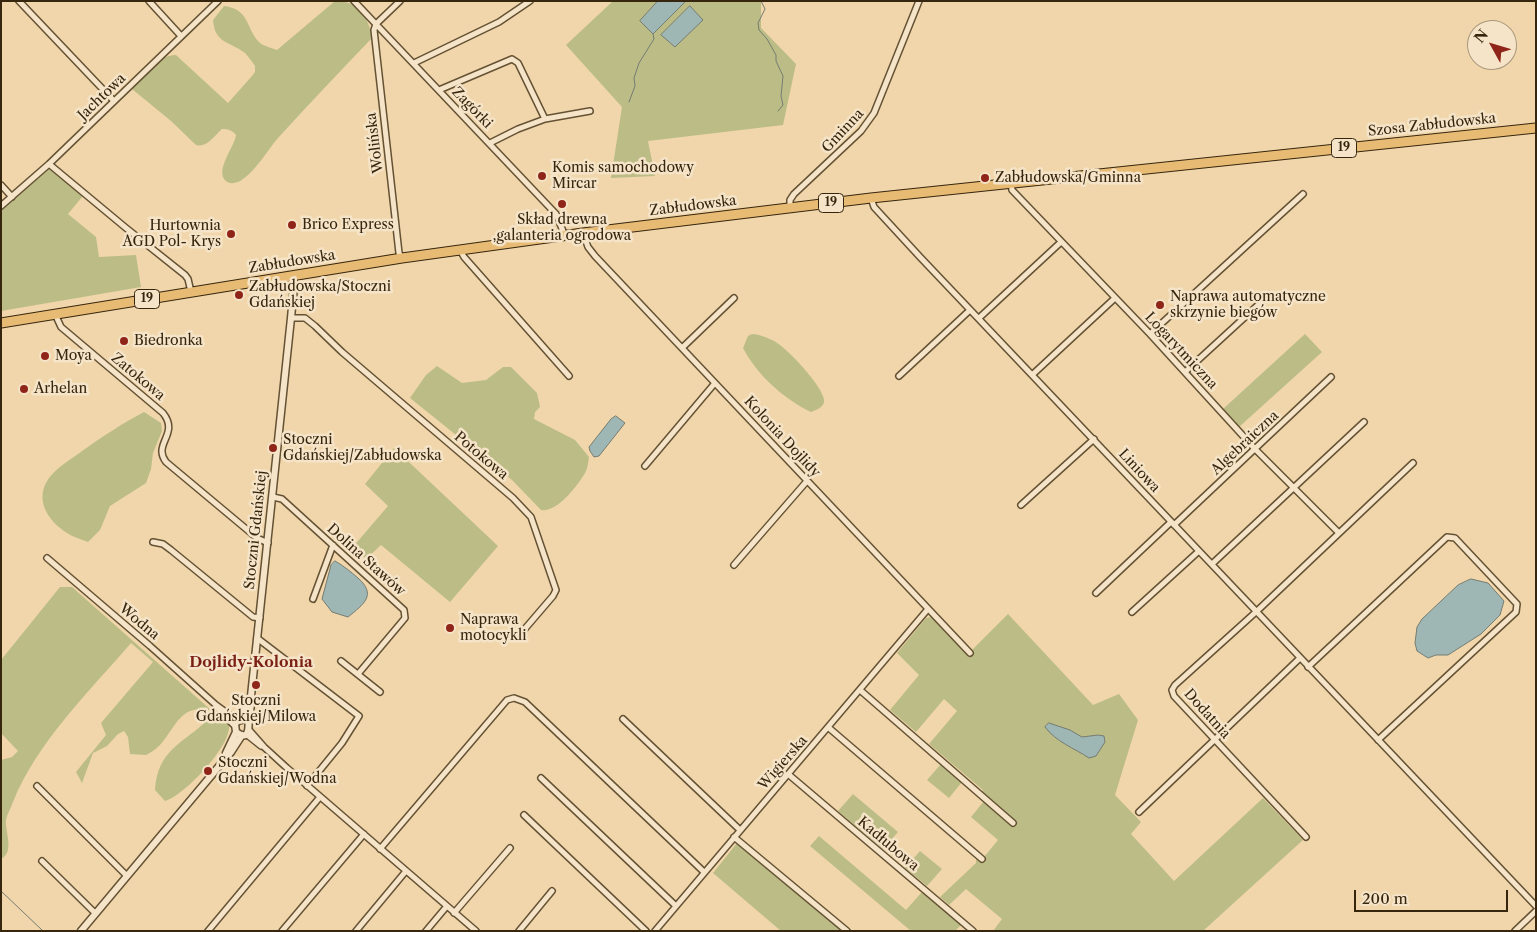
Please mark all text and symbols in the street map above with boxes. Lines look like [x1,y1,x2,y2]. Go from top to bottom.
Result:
north arrow [1467,20,1517,70]
text: N [1470,26,1492,47]
street label: Jachtowa [75,70,129,124]
street label: Zagórki [448,84,496,132]
street label: Gminna [819,106,867,156]
street label: Szosa Zabłudowska [1367,110,1497,140]
street label: Wolińska [363,112,387,174]
road number: 19 [1332,138,1356,158]
place label: Komis samochodowy Mircar [552,160,694,192]
marker: Komis samochodowy Mircar [536,170,548,182]
place label: Zabłudowska/Gminna [995,170,1141,186]
marker: Zabłudowska/Gminna [979,172,991,184]
street label: Zabłudowska [649,192,737,220]
road number: 19 [818,194,844,212]
marker: Skład drewna ,galanteria ogrodowa [556,198,568,210]
place label: Skład drewna ,galanteria ogrodowa [493,212,631,244]
place label: Brico Express [302,217,394,233]
place label: Hurtownia AGD Pol- Krys [123,218,221,250]
marker: Brico Express [286,219,298,231]
marker: Hurtownia AGD Pol- Krys [225,228,237,240]
street label: Zabłudowska [247,247,337,277]
place label: Zabłudowska/Stoczni Gdańskiej [249,279,391,312]
marker: Zabłudowska/Stoczni Gdańskiej [233,289,245,301]
place label: Naprawa automatyczne skrzynie biegów [1170,289,1326,322]
road number: 19 [134,290,160,308]
marker: Naprawa automatyczne skrzynie biegów [1154,299,1166,311]
street label: Logarytmiczna [1141,309,1221,393]
place label: Biedronka [134,333,203,349]
marker: Biedronka [118,335,130,347]
place label: Moya [55,348,92,364]
marker: Moya [39,350,51,362]
street label: Zatokowa [108,350,168,404]
place label: Arhelan [34,381,87,397]
marker: Arhelan [18,383,30,395]
street label: Kolonia Dojlidy [740,393,824,481]
street label: Algebraiczna [1208,407,1282,479]
street label: Potokowa [451,429,511,483]
place label: Stoczni Gdańskiej/Zabłudowska [283,432,442,464]
marker: Stoczni Gdańskiej/Zabłudowska [267,442,279,454]
street label: Liniowa [1115,446,1163,496]
street label: Stoczni Gdańskiej [241,470,271,590]
street label: Dolina Stawów [323,520,409,600]
street label: Wodna [115,600,163,644]
place label: Naprawa motocykli [460,612,527,644]
marker: Naprawa motocykli [444,622,456,634]
district label: Dojlidy-Kolonia [189,654,313,672]
marker: Stoczni Gdańskiej/Milowa [250,679,262,691]
street label: Dodatnia [1180,686,1234,742]
place label: Stoczni Gdańskiej/Milowa [196,693,316,726]
street label: Wigierska [755,732,811,794]
place label: Stoczni Gdańskiej/Wodna [218,755,337,788]
marker: Stoczni Gdańskiej/Wodna [202,765,214,777]
street label: Kadłubowa [854,813,922,875]
scale bar [1357,880,1511,912]
text: 200 m [1362,889,1408,908]

